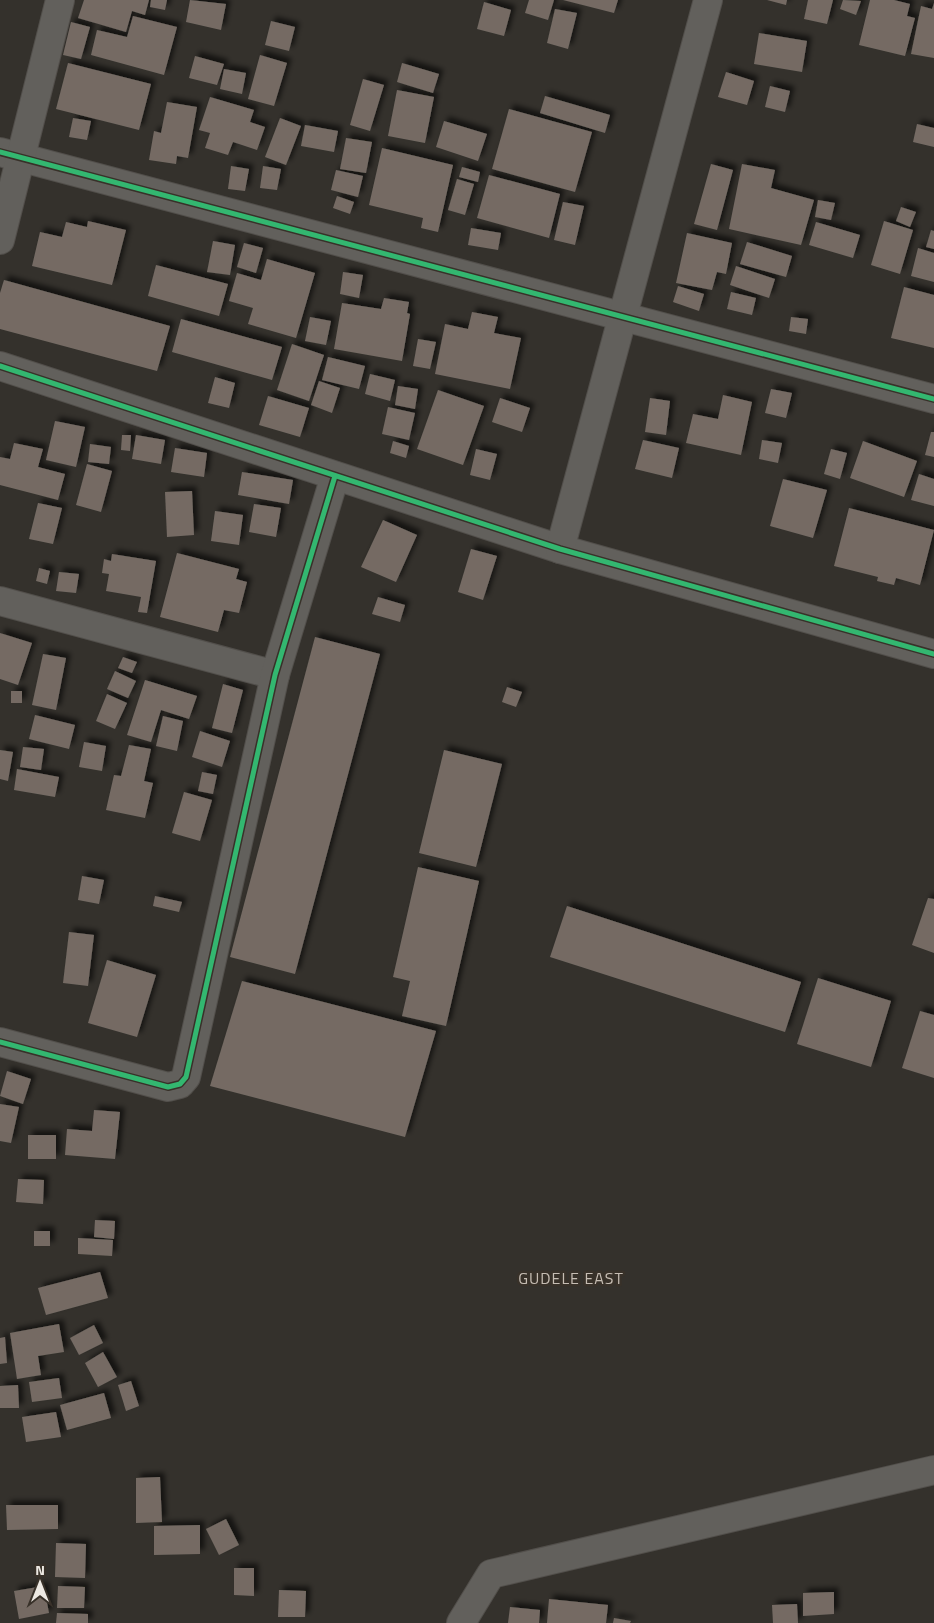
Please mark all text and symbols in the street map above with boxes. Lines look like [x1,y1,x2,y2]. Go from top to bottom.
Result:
district label: GUDELE EAST [518,1266,624,1290]
north arrow [15,1558,65,1608]
text: N [35,1559,45,1580]

